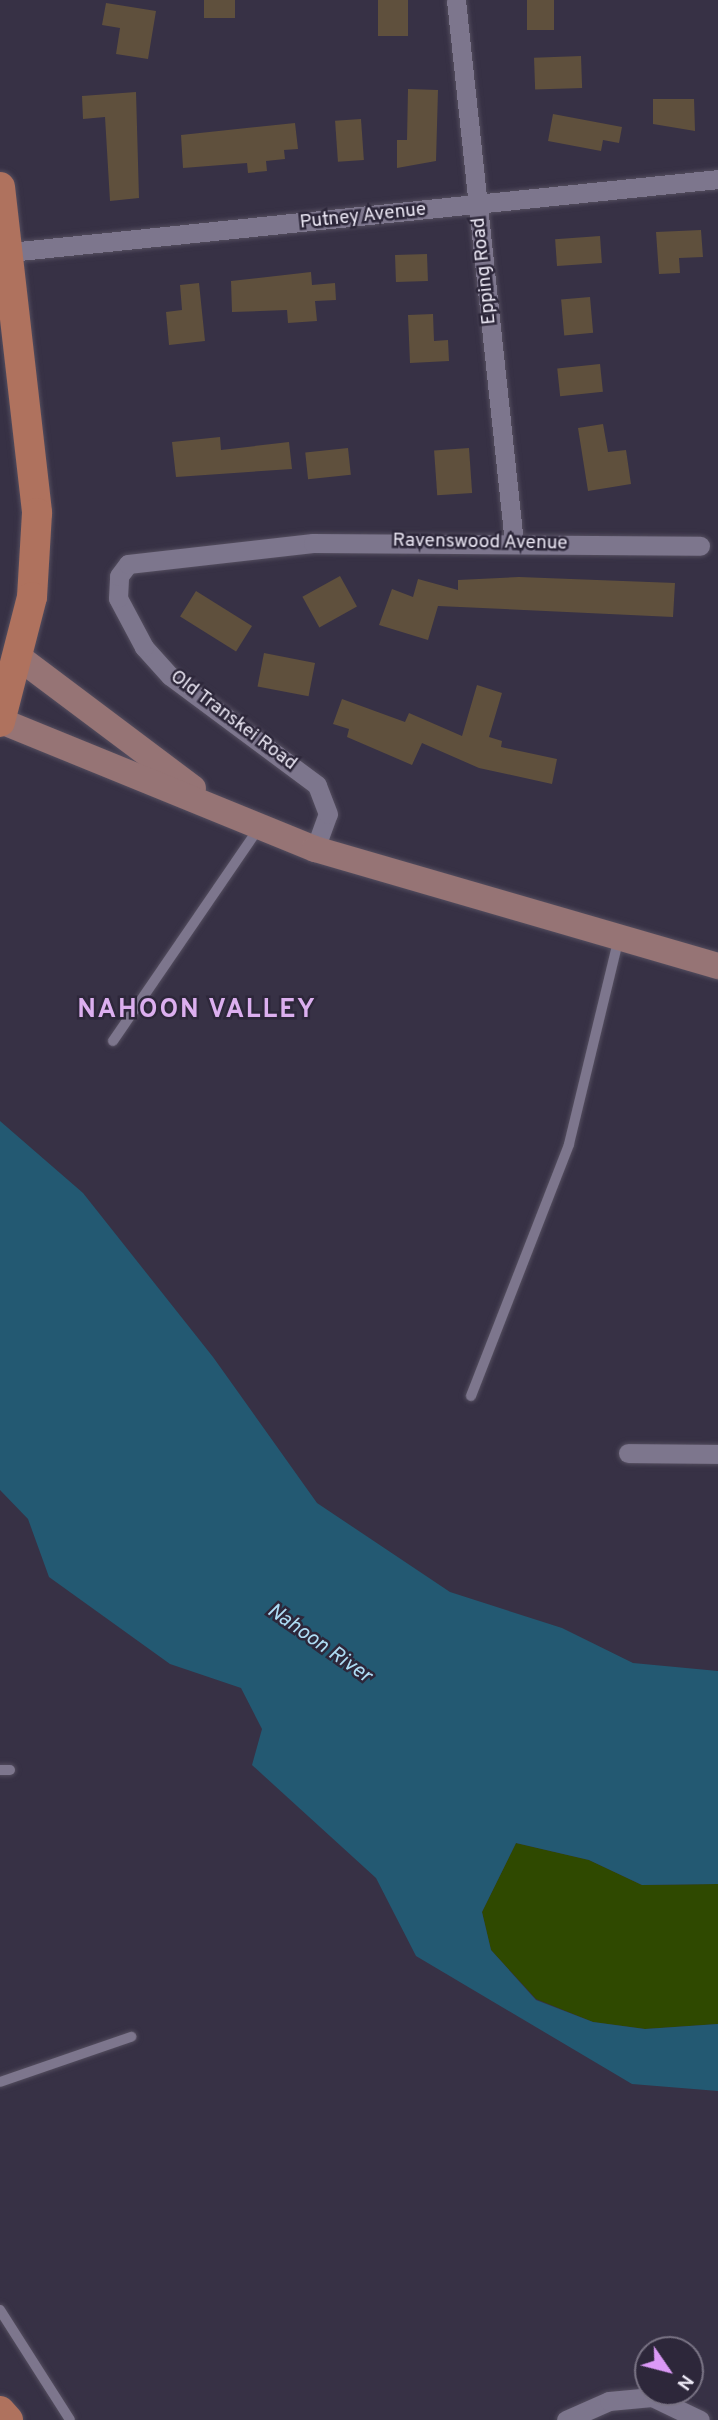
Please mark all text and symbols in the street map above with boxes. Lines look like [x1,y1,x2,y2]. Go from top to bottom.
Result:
street label: Putney Avenue [298,199,428,235]
street label: Epping Road [468,216,502,326]
street label: Ravenswood Avenue [392,530,568,556]
street label: Old Transkei Road [165,666,301,776]
district label: NAHOON VALLEY [78,995,316,1027]
water label: Nahoon River [262,1599,376,1689]
north arrow [634,2336,704,2406]
text: N [671,2369,698,2394]

